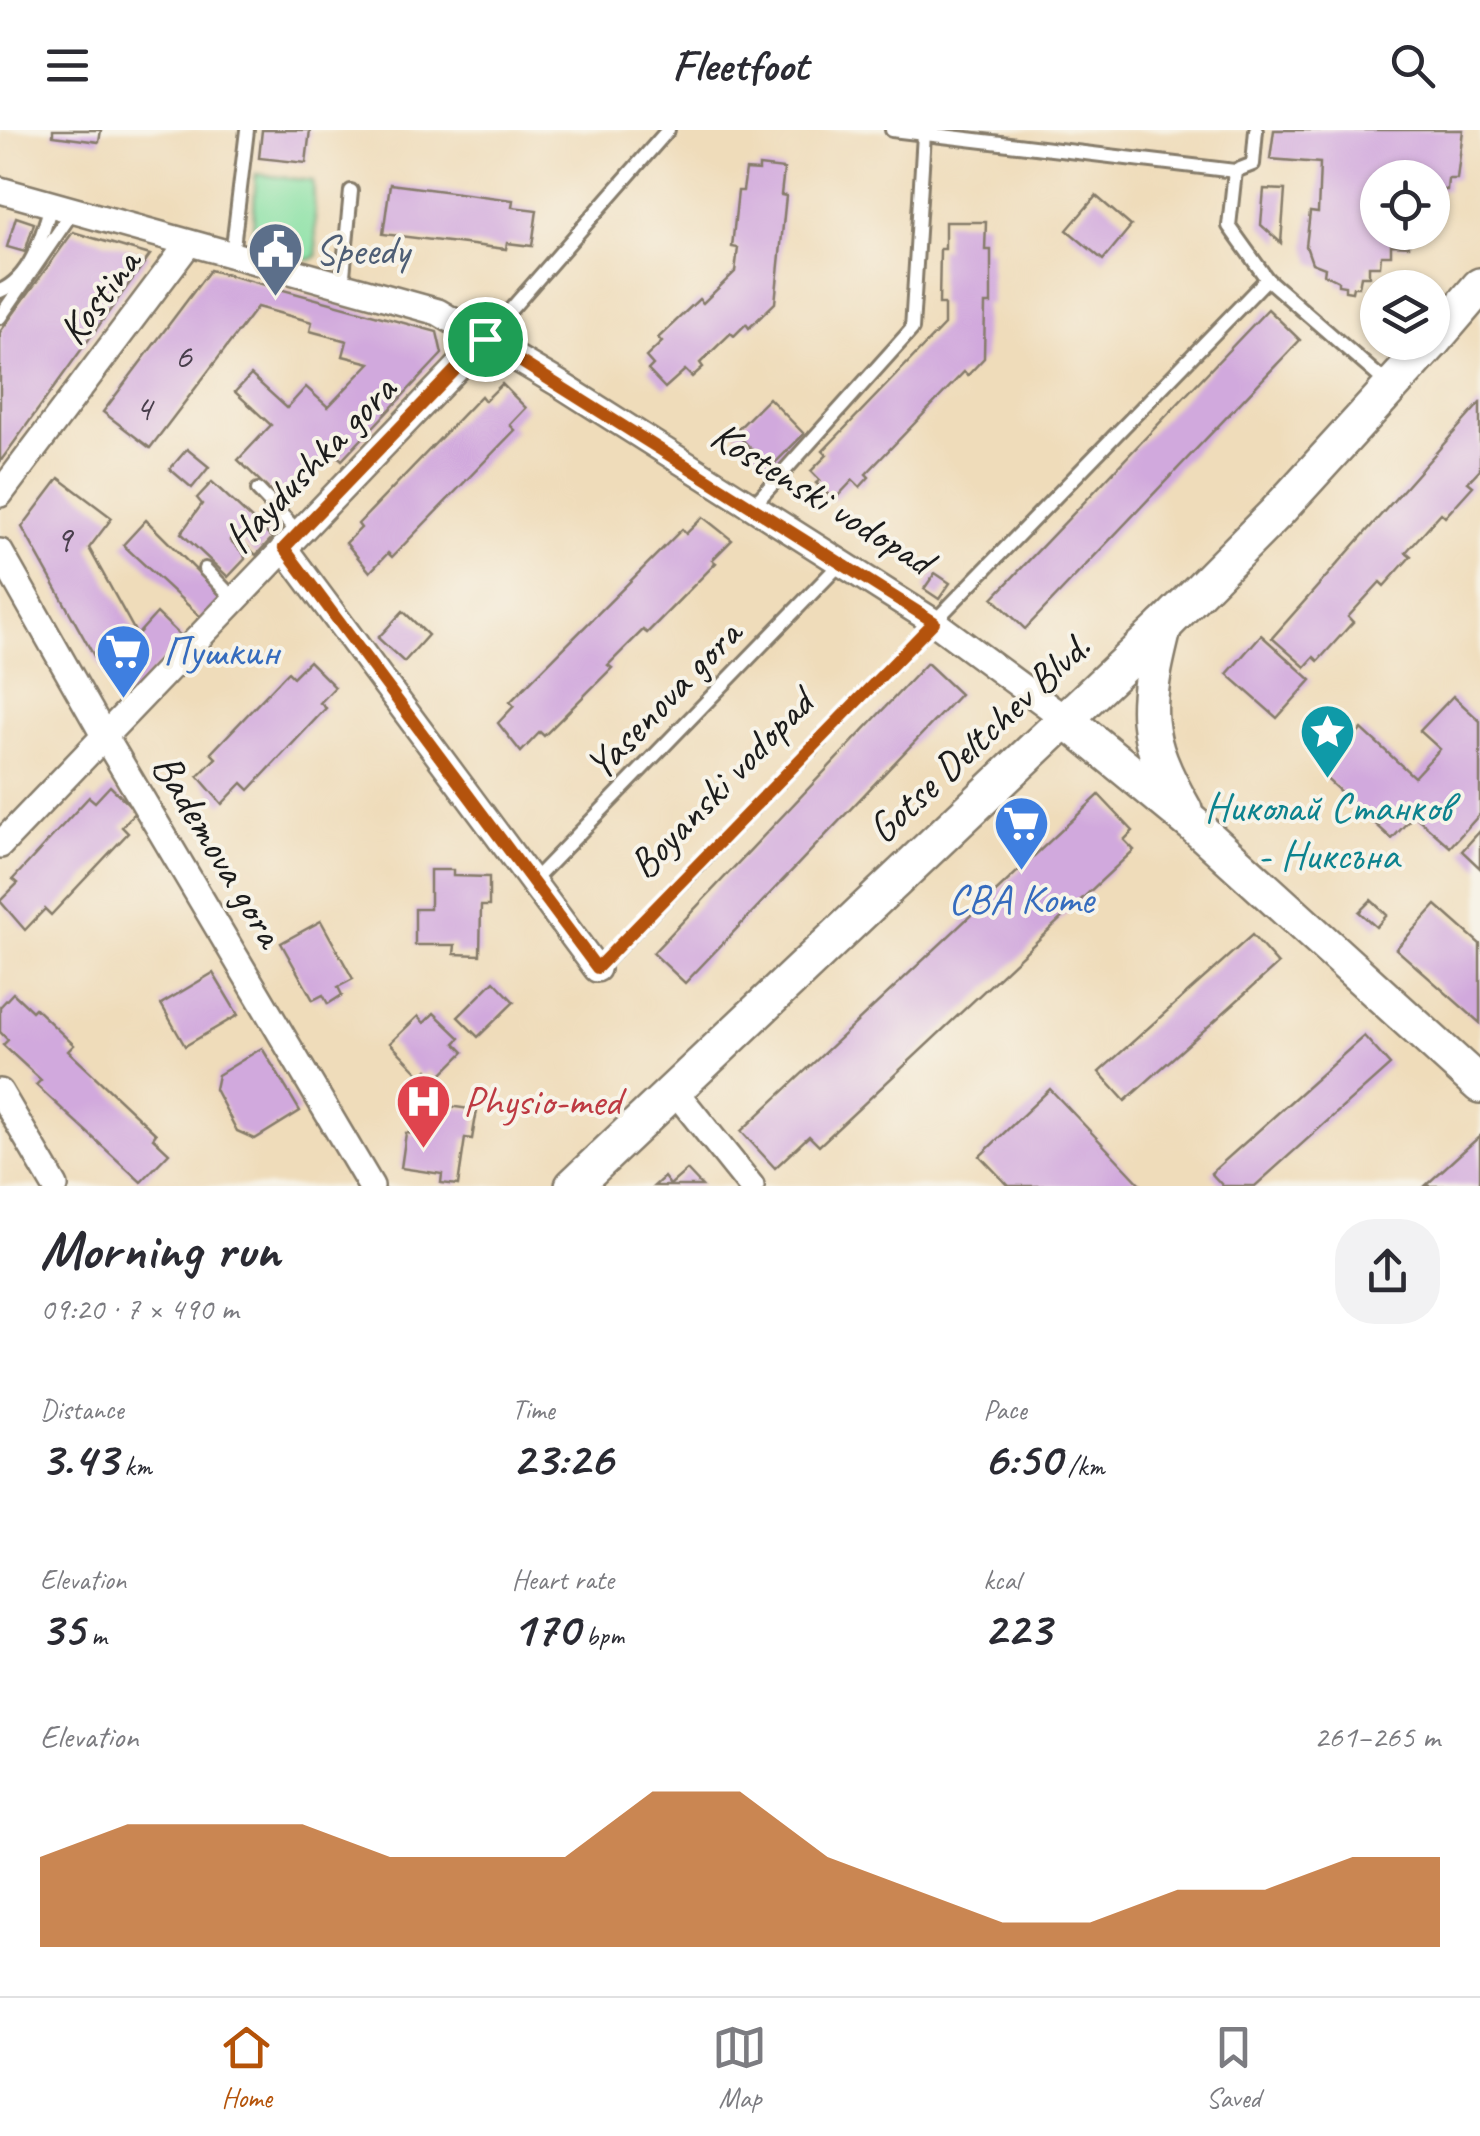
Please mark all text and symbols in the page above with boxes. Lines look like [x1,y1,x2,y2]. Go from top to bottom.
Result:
text: Fleetfoot [672,37,808,94]
icon: menu [40,38,95,93]
icon: search [1385,38,1440,93]
map controls [1360,160,1450,360]
button: locate [1360,160,1450,250]
public building icon: Speedy [246,220,306,299]
place label: Speedy [315,224,413,277]
street label: Kostina [46,236,154,355]
button: layers [1360,270,1450,360]
pin [443,297,528,382]
icon: arrive [458,312,513,367]
house number: 6 [174,332,193,379]
street label: Haydushka gora [213,362,410,564]
house number: 4 [134,384,155,431]
street label: Kostenski vodopad [701,409,947,590]
house number: 9 [54,515,74,562]
street label: Yasenova gora [574,606,755,791]
supermarket icon: Пушкин [94,621,154,700]
street label: Gotse Deltchev Blvd. [857,621,1102,855]
place label: Пушкин [163,625,281,678]
street label: Boyanski vodopad [617,673,829,890]
place icon: Николай Станков - Никсъна [1298,702,1358,781]
street label: Bademova gora [140,744,298,959]
place label: Николай Станков - Никсъна [1204,781,1462,882]
supermarket icon: CBA Kome [991,794,1051,873]
place label: CBA Kome [948,873,1096,926]
hospital icon: Physio-med [394,1071,454,1150]
place label: Physio-med [463,1075,628,1128]
text: Morning run [40,1215,280,1285]
button: share [1335,1219,1440,1324]
text: 09:20 · 7 × 490 m [40,1288,238,1329]
text: Distance [40,1392,124,1427]
text: Time [512,1392,555,1427]
text: Pace [983,1392,1026,1427]
text: 3.43 [40,1427,117,1490]
text: 23:26 [512,1427,613,1490]
text: 6:50 [983,1427,1061,1490]
text: km [117,1448,152,1483]
text: /km [1061,1448,1104,1483]
text: Elevation [40,1562,126,1597]
text: Heart rate [512,1562,614,1597]
text: kcal [983,1562,1020,1597]
text: 35 [40,1597,84,1660]
text: 170 [512,1597,579,1660]
text: 223 [983,1597,1051,1660]
text: m [84,1618,107,1653]
text: bpm [579,1618,624,1653]
text: Elevation [40,1716,138,1757]
text: 261–265 m [1314,1716,1440,1757]
tab: Home [219,2020,274,2115]
tab: Map [712,2020,767,2115]
tab: Saved [1206,2020,1261,2115]

